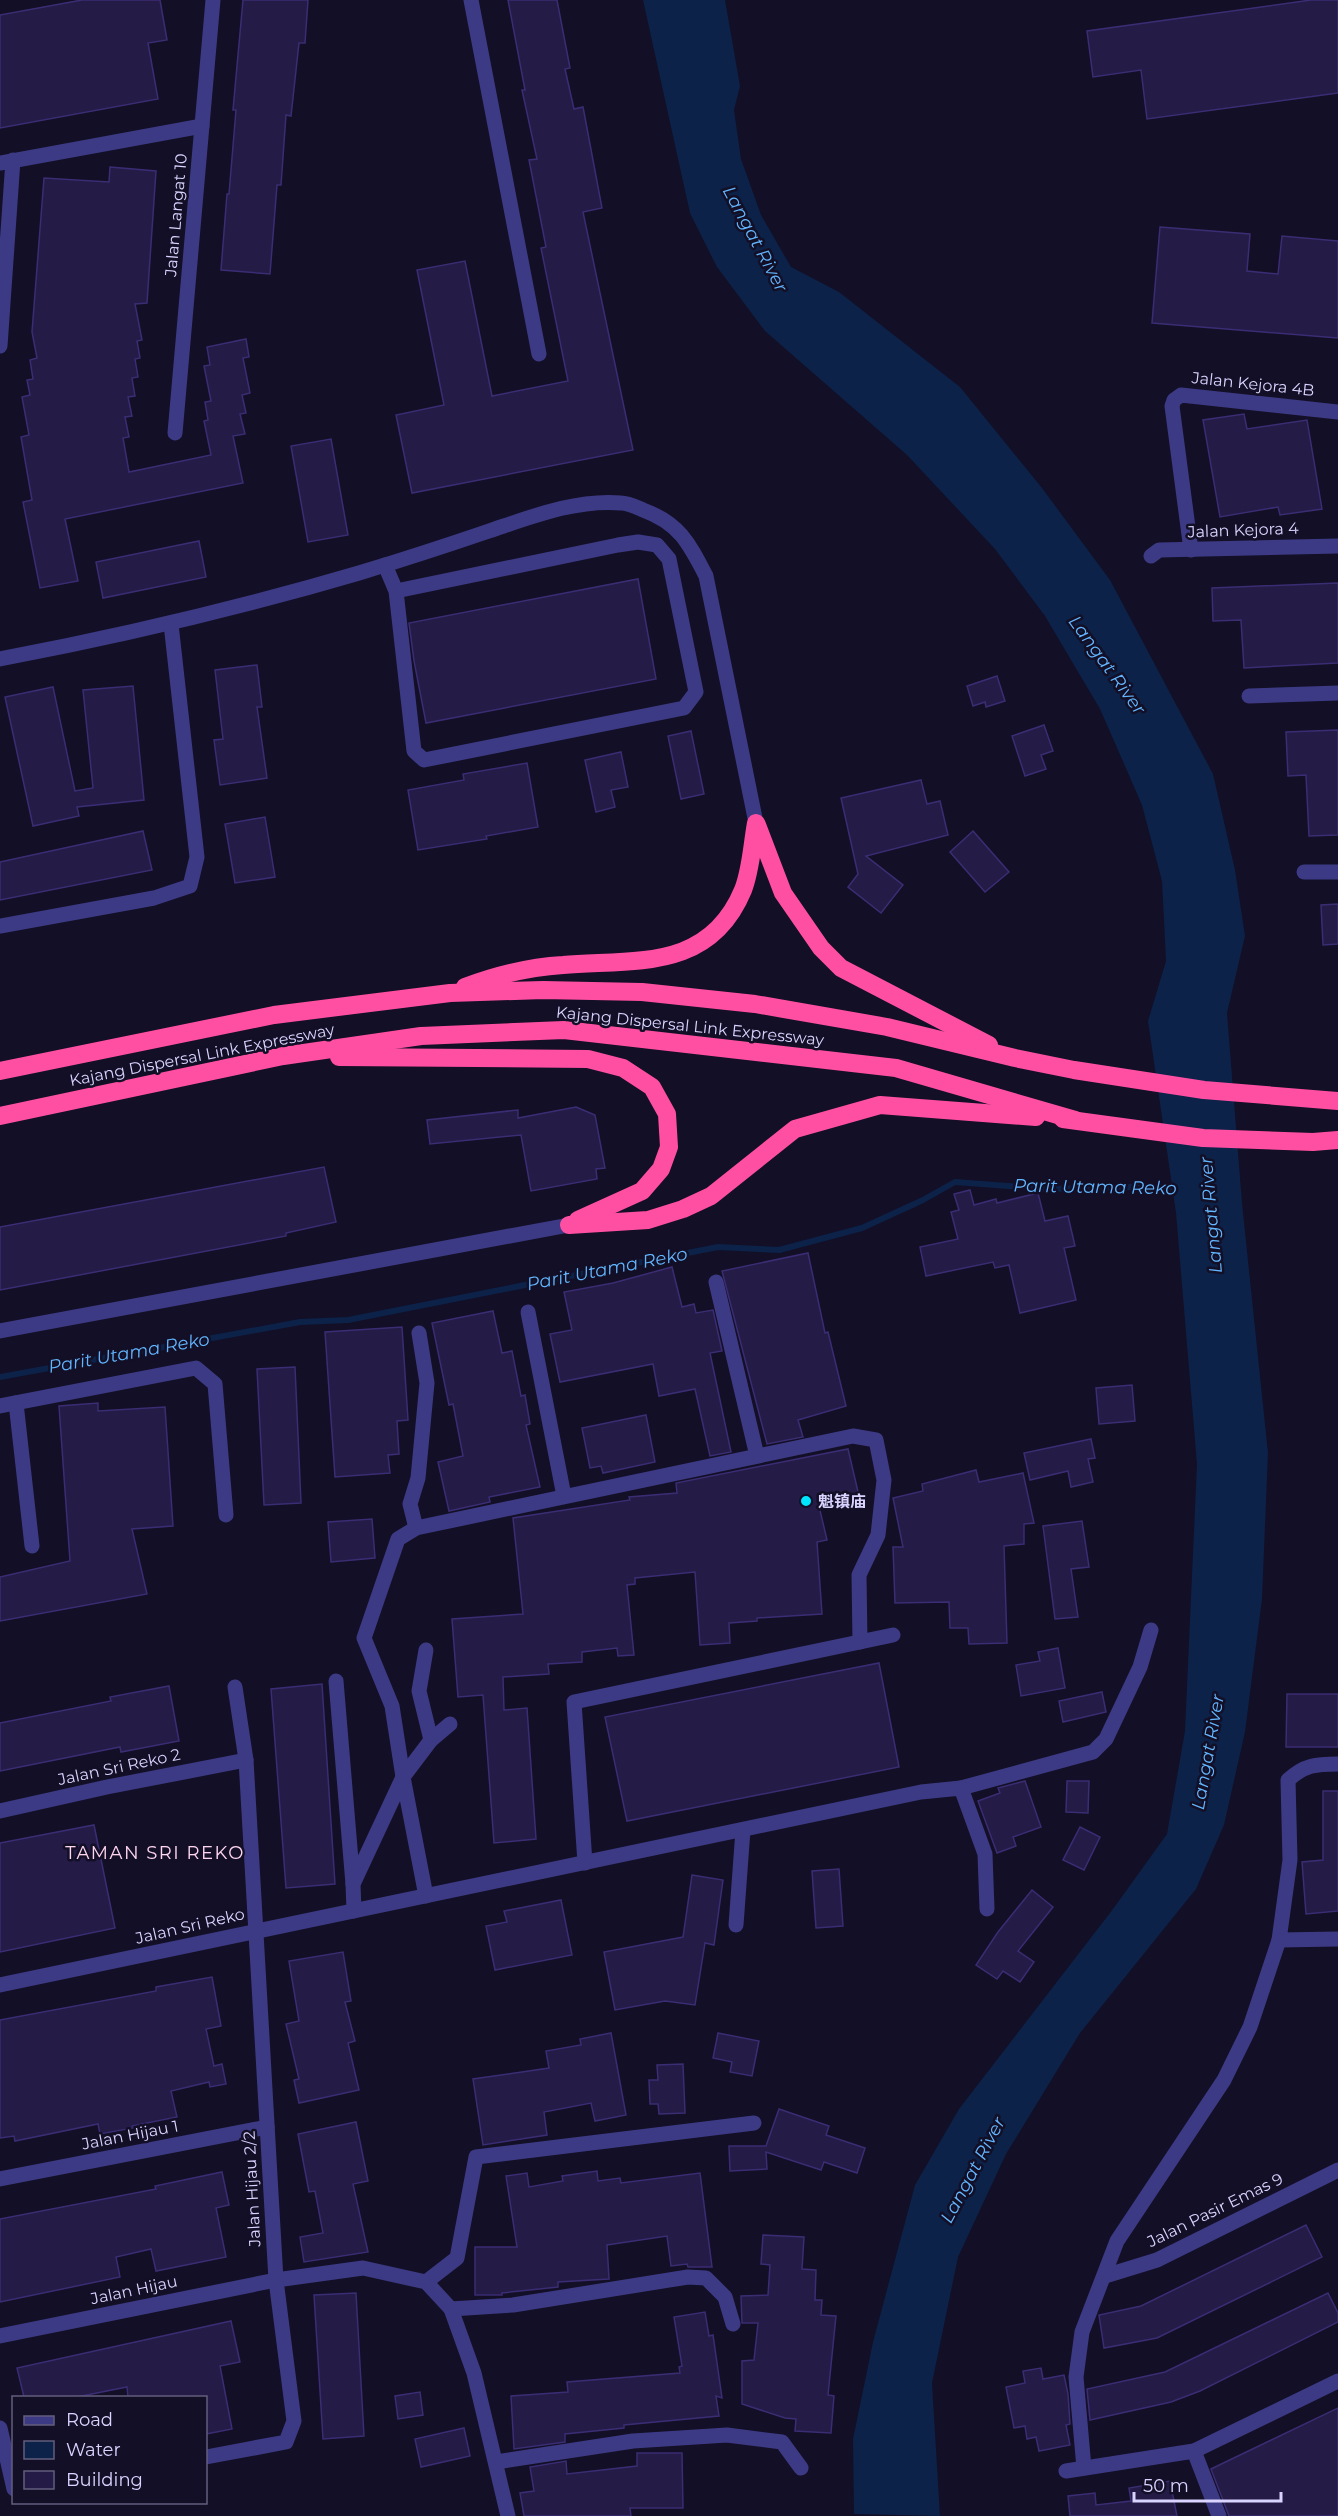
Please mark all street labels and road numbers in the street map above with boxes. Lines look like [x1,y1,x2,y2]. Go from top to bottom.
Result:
street label: Jalan Langat 10 [161,153,191,278]
street label: Jalan Kejora 4B [1190,368,1315,400]
street label: Jalan Kejora 4 [1186,519,1299,541]
street label: Kajang Dispersal Link Expressway [555,1002,825,1050]
street label: Kajang Dispersal Link Expressway [68,1020,336,1090]
street label: Jalan Sri Reko 2 [55,1745,182,1789]
street label: Jalan Sri Reko [133,1904,246,1948]
street label: Jalan Hijau 1 [79,2116,180,2154]
street label: Jalan Hijau 2/2 [239,2131,265,2248]
street label: Jalan Pasir Emas 9 [1143,2169,1286,2252]
street label: Jalan Hijau [88,2272,179,2309]

